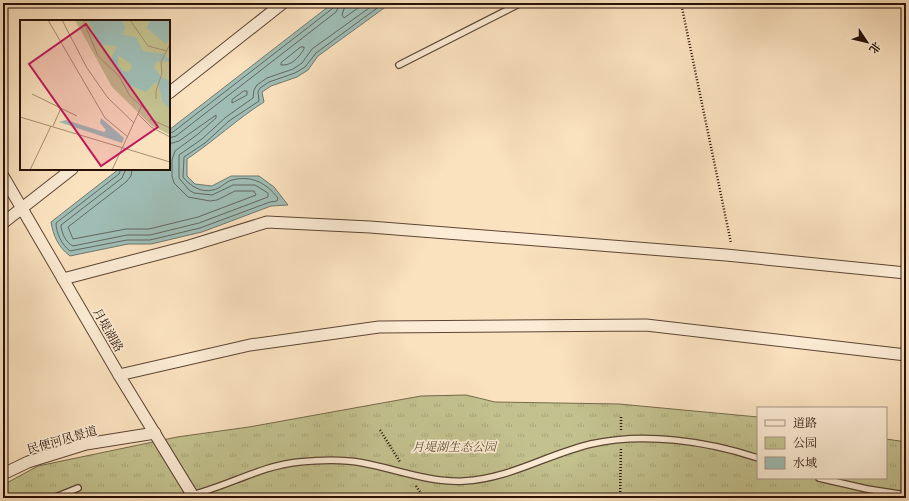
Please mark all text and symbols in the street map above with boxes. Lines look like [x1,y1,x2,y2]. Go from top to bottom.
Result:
inset map [20,20,170,170]
north arrow [847,22,887,62]
text: 北 [865,39,883,56]
street label: 月堤湖路 [89,306,126,355]
legend [757,407,887,479]
text: 道路 [793,416,817,431]
street label: 民便河风景道 [25,423,99,458]
text: 公园 [793,436,817,451]
park label: 月堤湖生态公园 [412,440,498,455]
text: 水域 [793,456,817,471]

